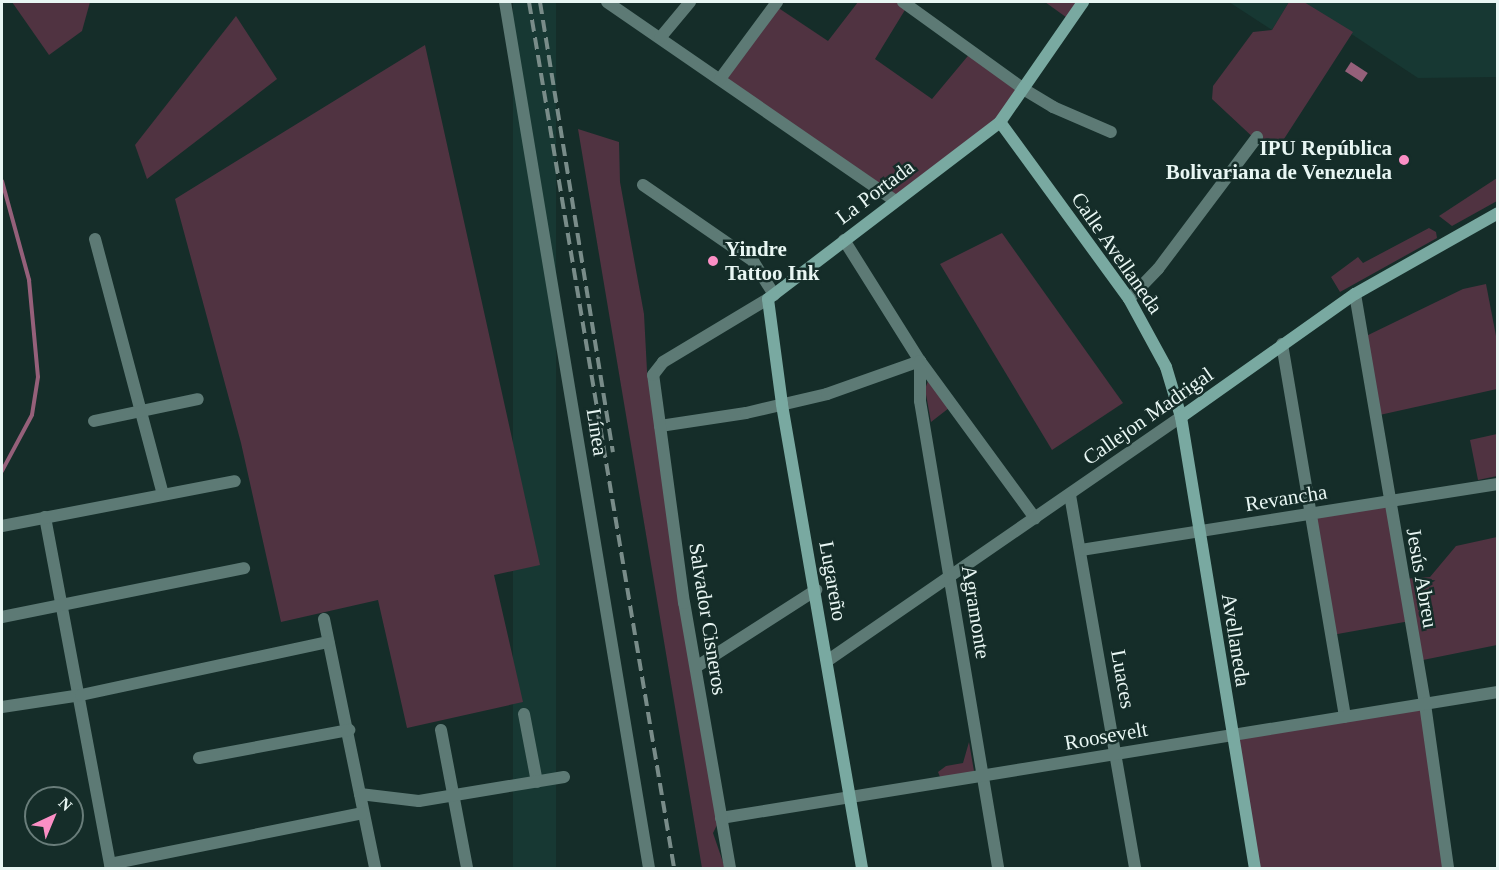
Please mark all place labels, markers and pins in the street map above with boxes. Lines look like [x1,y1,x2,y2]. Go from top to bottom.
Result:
place label: IPU República Bolivariana de Venezuela [1165,135,1392,185]
marker: IPU República Bolivariana de Venezuela [1397,153,1411,167]
place label: Yindre Tattoo Ink [725,236,819,286]
marker: Yindre Tattoo Ink [706,254,720,268]

